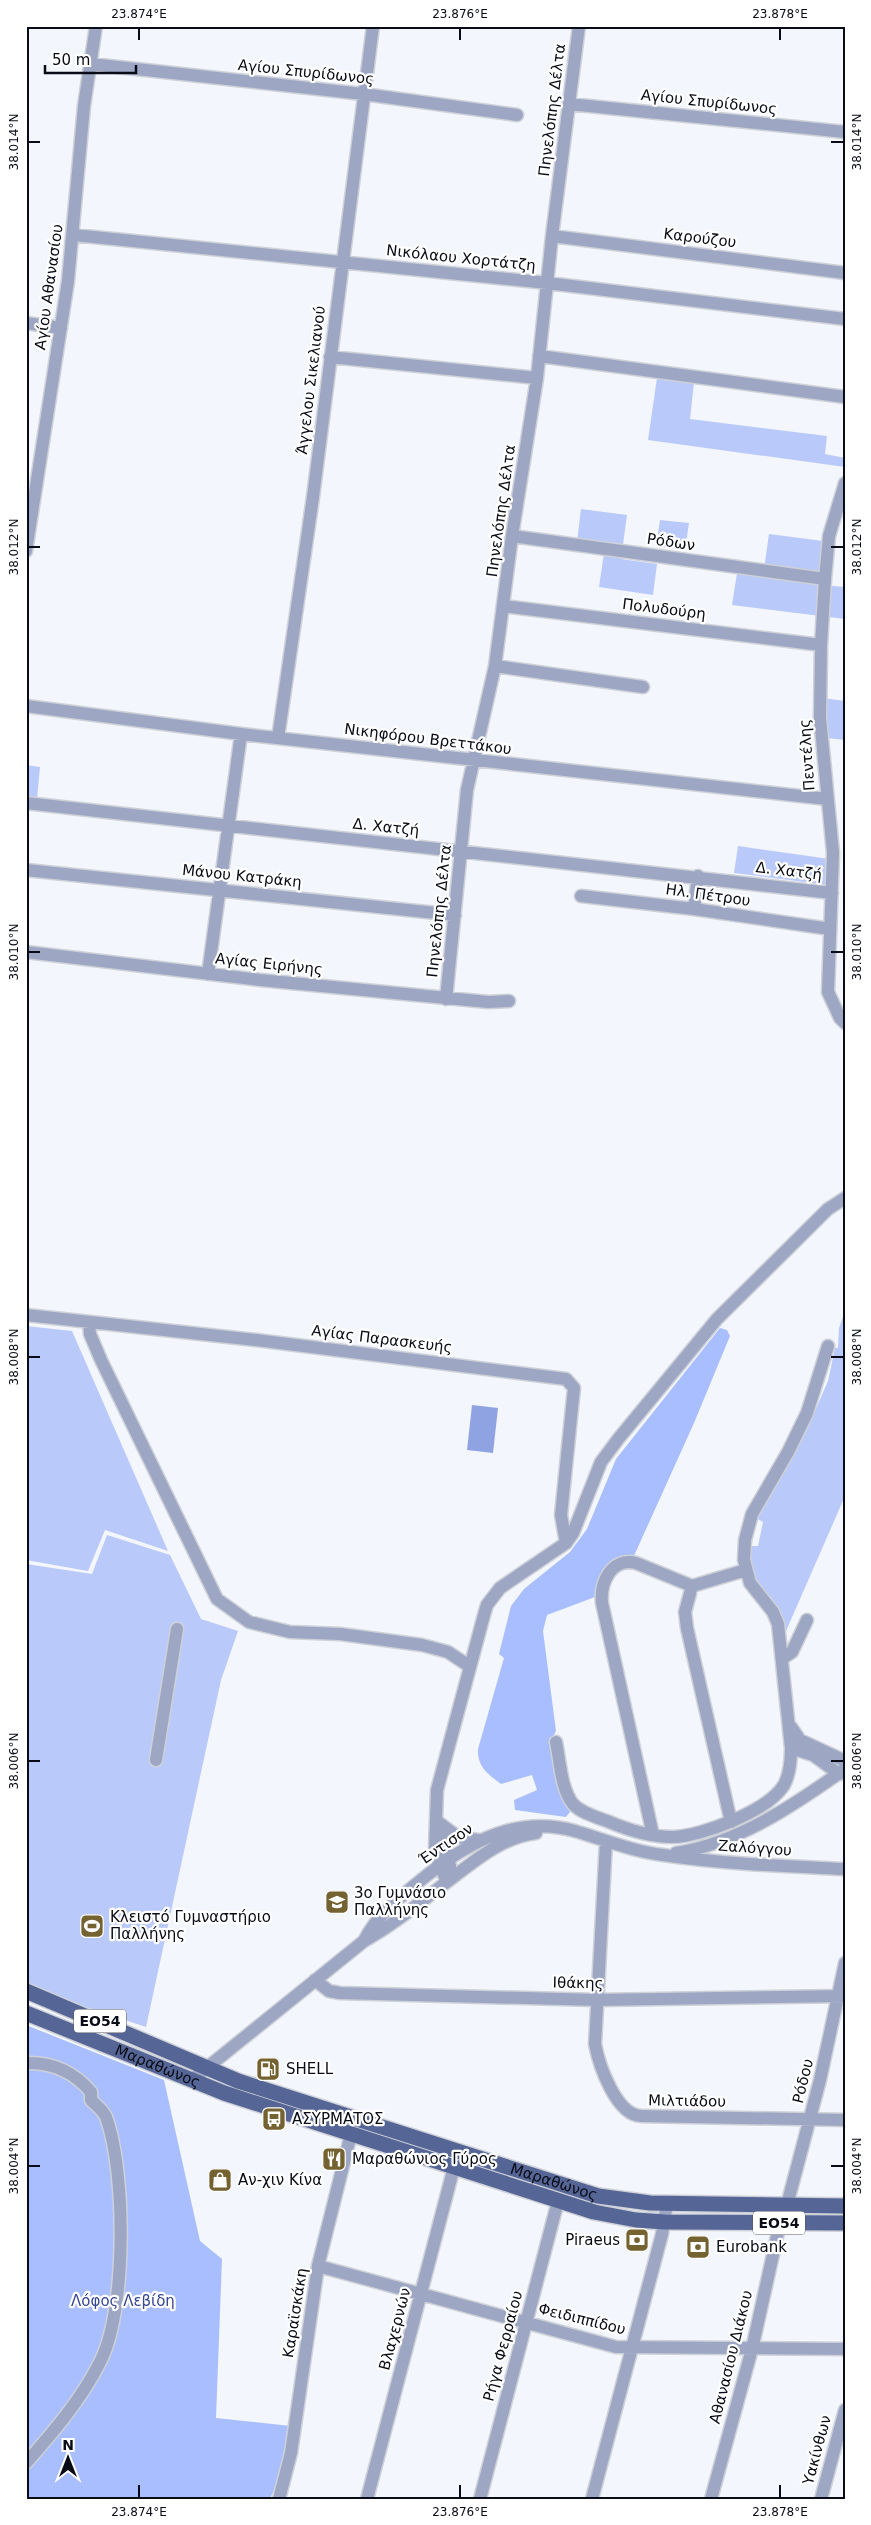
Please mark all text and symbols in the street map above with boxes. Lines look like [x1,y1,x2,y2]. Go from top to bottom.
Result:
text: 23.874°E [111,7,167,21]
text: 23.876°E [432,7,488,21]
text: 23.878°E [752,7,808,21]
scale bar [45,42,136,74]
street label: Πηνελόπης Δέλτα [535,42,569,177]
text: 50 m [52,51,90,69]
street label: Αγίου Σπυρίδωνος [237,56,375,88]
street label: Αγίου Σπυρίδωνος [640,86,778,118]
text: 38.014°N [7,114,21,170]
text: 38.014°N [850,114,864,170]
street label: Αγίου Αθανασίου [31,223,67,351]
street label: Καρούζου [663,225,737,251]
street label: Νικόλαου Χορτάτζη [385,241,537,275]
street label: Άγγελου Σικελιανού [293,305,329,455]
street label: Πηνελόπης Δέλτα [483,443,519,578]
text: 38.012°N [7,519,21,575]
text: 38.012°N [850,519,864,575]
street label: Ρόδων [646,530,696,554]
street label: Πολυδούρη [621,595,707,623]
street label: Πεντέλης [796,718,818,792]
street label: Νικηφόρου Βρεττάκου [343,720,513,758]
street label: Δ. Χατζή [352,815,420,839]
street label: Πηνελόπης Δέλτα [423,844,455,978]
street label: Δ. Χατζή [755,858,823,884]
street label: Μάνου Κατράκη [181,861,303,891]
street label: Ηλ. Πέτρου [664,880,752,910]
text: 38.010°N [7,924,21,980]
text: 38.010°N [850,924,864,980]
street label: Αγίας Ειρήνης [214,949,324,979]
street label: Αγίας Παρασκευής [311,1321,453,1357]
text: 38.008°N [7,1329,21,1385]
text: 38.008°N [850,1329,864,1385]
text: 38.006°N [7,1733,21,1789]
text: 38.006°N [850,1733,864,1789]
street label: Έντισον [415,1820,476,1869]
street label: Ζαλόγγου [718,1836,792,1860]
place label: 3ο Γυμνάσιο Παλλήνης [354,1884,446,1919]
school or university icon: 3ο Γυμνάσιο Παλλήνης [324,1889,350,1915]
place label: Κλειστό Γυμναστήριο Παλλήνης [110,1908,271,1943]
sports icon: Κλειστό Γυμναστήριο Παλλήνης [79,1913,105,1939]
street label: Ιθάκης [553,1974,603,1992]
road number: ΕΟ54 [74,2010,126,2032]
street label: Μαραθώνος [112,2041,203,2091]
fuel station icon: SHELL [255,2056,281,2082]
street label: Ρόδου [789,2057,817,2105]
place label: SHELL [286,2060,334,2078]
street label: Μιλτιάδου [648,2091,726,2111]
bus stop icon: ΑΣΥΡΜΑΤΟΣ [261,2106,287,2132]
place label: ΑΣΥΡΜΑΤΟΣ [292,2110,384,2128]
text: 38.004°N [7,2138,21,2194]
text: 38.004°N [850,2138,864,2194]
restaurant icon: Μαραθώνιος Γύρος [321,2146,347,2172]
place label: Μαραθώνιος Γύρος [352,2150,497,2168]
street label: Μαραθώνος [508,2160,600,2204]
shop icon: Αν-χιν Κίνα [207,2167,233,2193]
place label: Αν-χιν Κίνα [238,2171,322,2189]
road number: ΕΟ54 [753,2212,805,2234]
bank icon: Piraeus [624,2227,650,2253]
place label: Piraeus [565,2231,620,2249]
bank icon: Eurobank [685,2234,711,2260]
place label: Eurobank [716,2238,787,2256]
street label: Καραϊσκάκη [279,2267,311,2359]
street label: Βλαχερνών [375,2286,415,2372]
street label: Αθανασίου Διάκου [706,2288,756,2426]
street label: Ρήγα Φερραίου [480,2289,526,2403]
park label: Λόφος Λεβίδη [71,2292,175,2310]
street label: Φειδιππίδου [536,2299,628,2339]
street label: Υακίνθων [799,2413,835,2488]
north arrow [42,2432,92,2482]
text: N [62,2437,74,2453]
text: 23.874°E [111,2505,167,2519]
text: 23.876°E [432,2505,488,2519]
text: 23.878°E [752,2505,808,2519]

